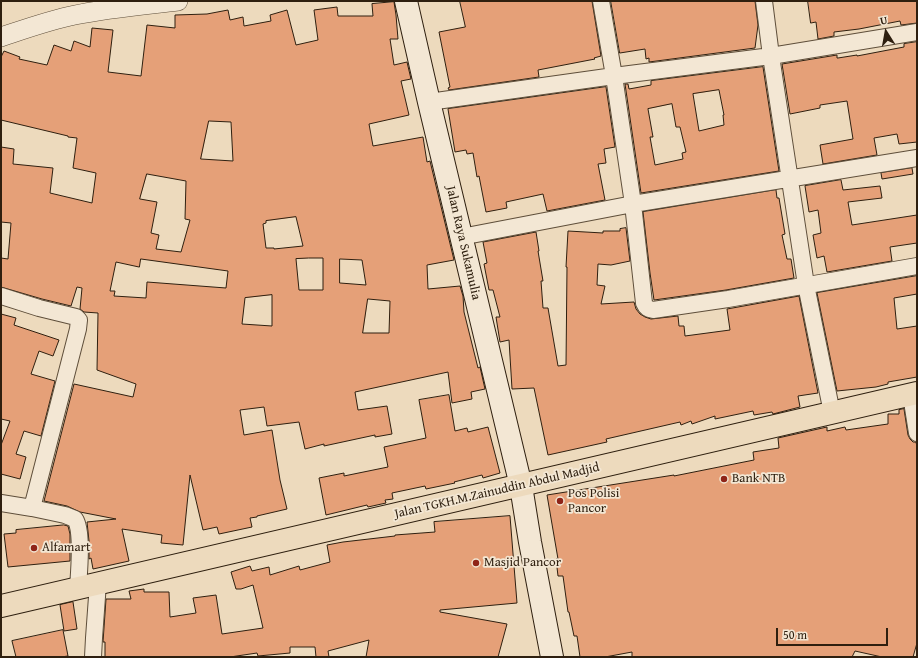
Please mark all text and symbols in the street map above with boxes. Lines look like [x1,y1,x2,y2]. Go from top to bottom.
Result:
north arrow [866,12,906,52]
text: U [879,12,889,29]
street label: Jalan Raya Sukamulia [442,185,484,301]
street label: Jalan TGKH.M.Zainuddin Abdul Madjid [393,460,601,522]
place label: Bank NTB [732,471,785,487]
marker: Bank NTB [719,474,729,484]
place label: Pos Polisi Pancor [568,486,619,517]
marker: Pos Polisi Pancor [555,496,565,506]
place label: Alfamart [42,540,91,556]
marker: Alfamart [29,543,39,553]
place label: Masjid Pancor [484,555,561,571]
marker: Masjid Pancor [471,558,481,568]
scale bar [778,620,890,646]
text: 50 m [783,626,807,643]

